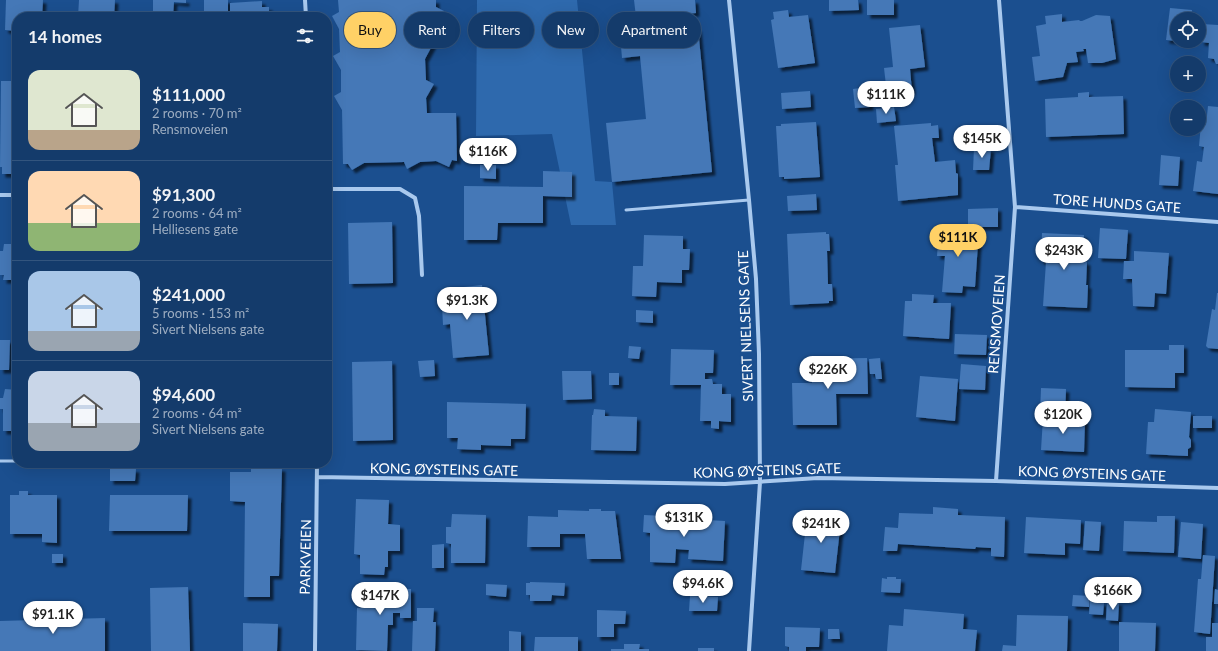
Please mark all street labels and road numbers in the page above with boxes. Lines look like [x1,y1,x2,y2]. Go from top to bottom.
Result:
street label: TORE HUNDS GATE [1053,190,1181,216]
street label: SIVERT NIELSENS GATE [734,250,756,402]
street label: RENSMOVEIEN [984,274,1008,374]
street label: KONG ØYSTEINS GATE [370,459,518,479]
street label: KONG ØYSTEINS GATE [693,459,841,481]
street label: KONG ØYSTEINS GATE [1018,462,1166,484]
street label: PARKVEIEN [296,519,314,595]

